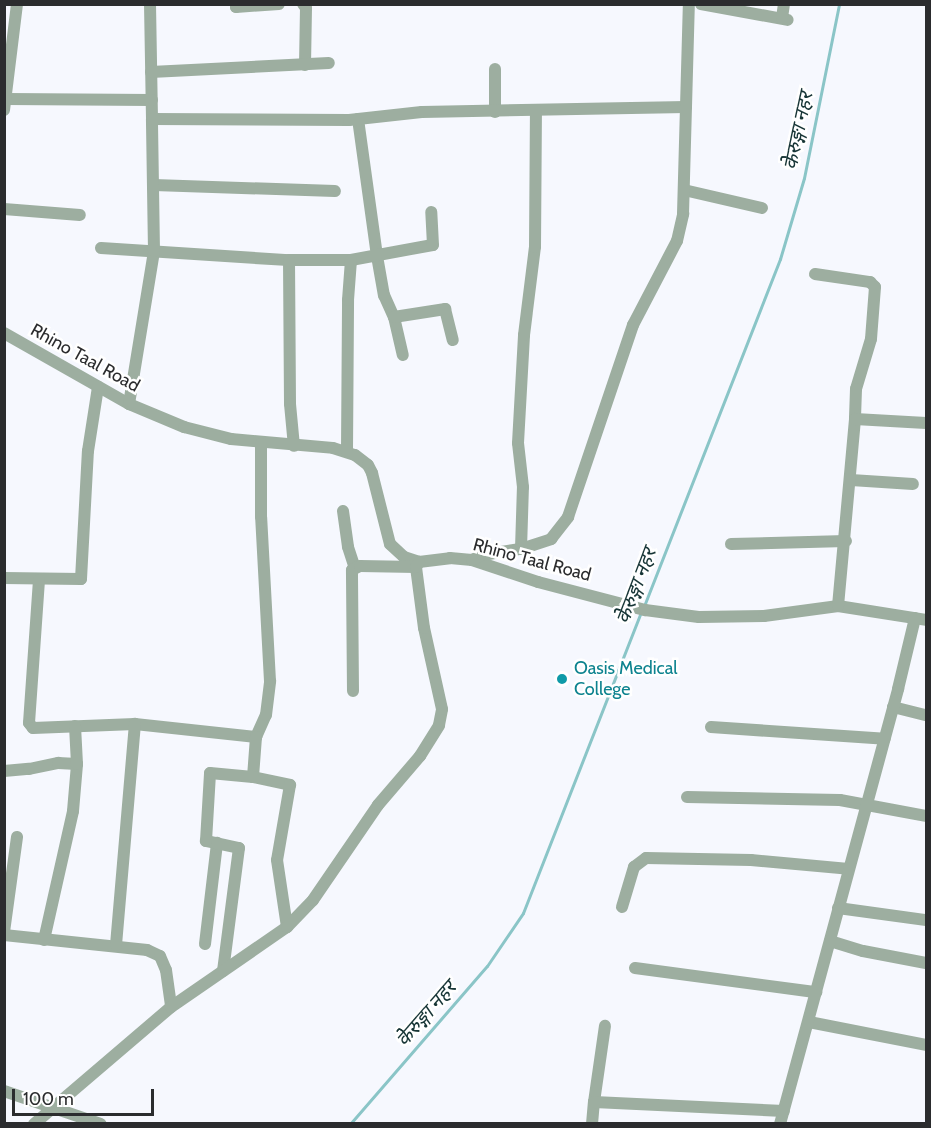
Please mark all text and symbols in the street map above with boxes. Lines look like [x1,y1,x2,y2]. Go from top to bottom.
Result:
water label: केेरुङ्गा नहर [778,90,818,172]
street label: Rhino Taal Road [27,319,143,397]
street label: Rhino Taal Road [471,534,593,586]
water label: केेरुङ्गा नहर [611,545,661,627]
place label: Oasis Medical College [574,658,678,700]
marker: Oasis Medical College [555,672,569,686]
water label: केेरुङ्गा नहर [391,976,461,1052]
scale bar [15,1077,158,1115]
text: 100 m [23,1088,74,1110]

